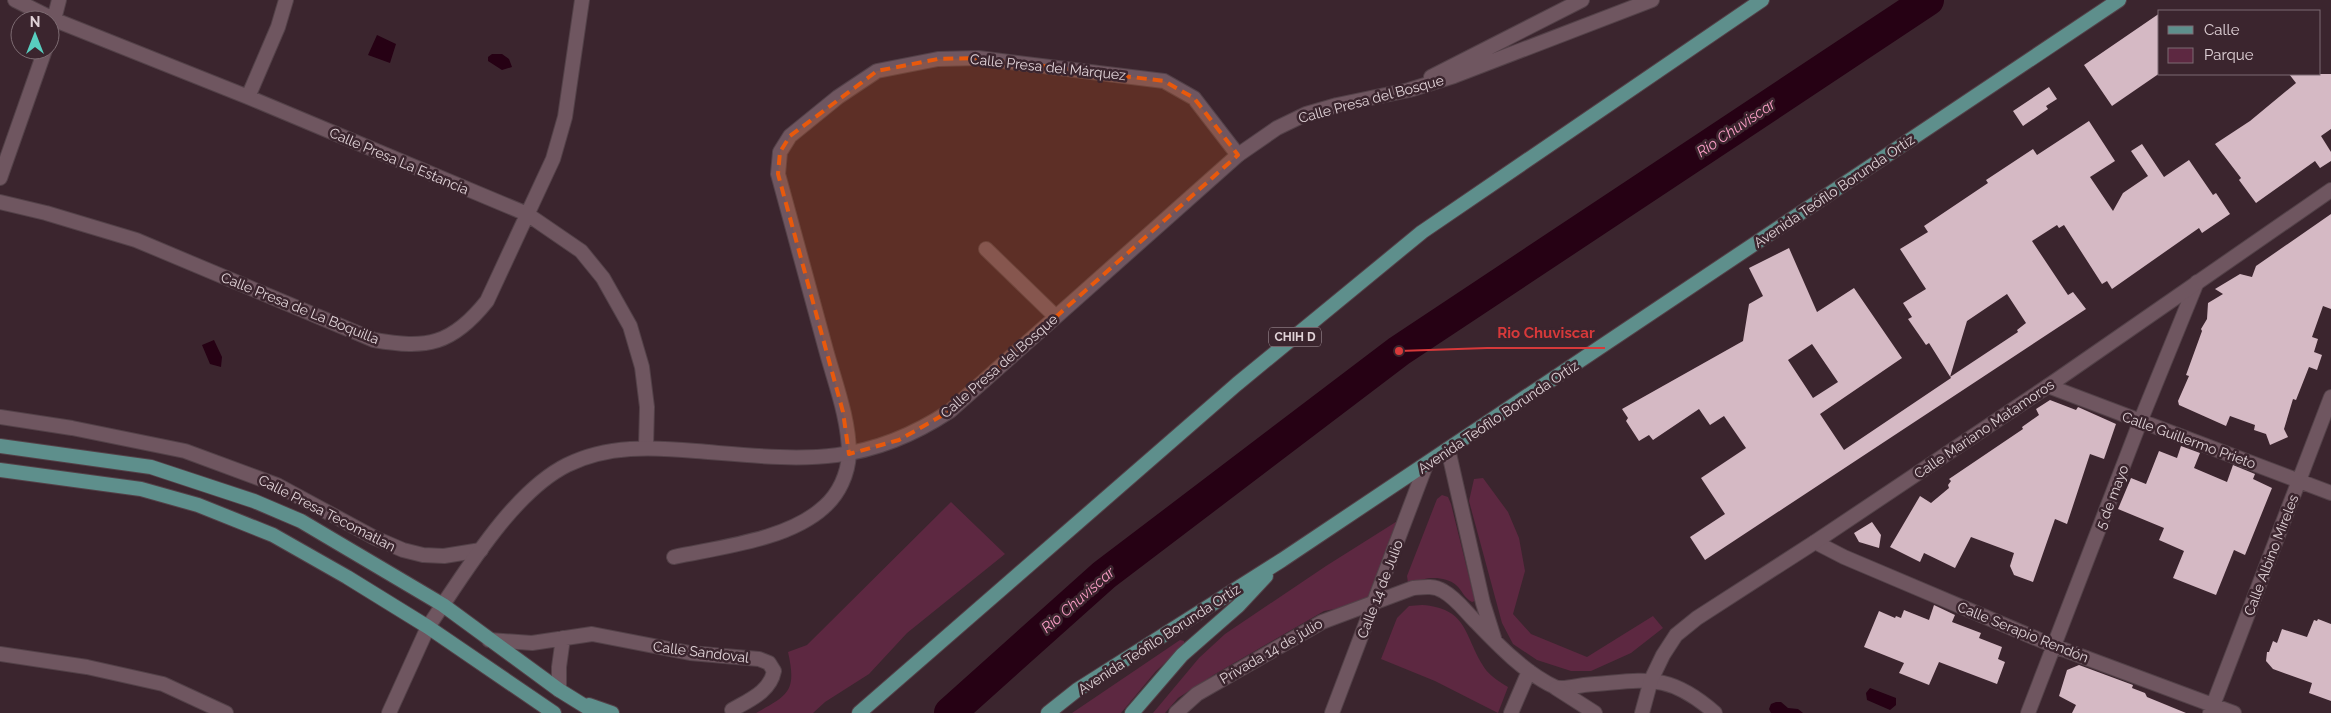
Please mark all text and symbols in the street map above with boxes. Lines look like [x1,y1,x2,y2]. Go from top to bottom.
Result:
north arrow [10,10,60,60]
legend [2158,10,2321,75]
text: N [30,14,40,30]
text: Calle [2204,21,2240,39]
text: Parque [2204,46,2254,64]
street label: Calle Presa del Márquez [969,51,1127,83]
street label: Calle Presa del Bosque [1297,72,1445,126]
water label: Rio Chuviscar [1693,95,1780,161]
street label: Calle Presa La Estancia [327,124,471,198]
street label: Avenida Teófilo Borunda Ortíz [1751,131,1917,251]
street label: Calle Presa de La Boquilla [219,269,381,347]
street label: Calle Presa del Bosque [937,311,1061,421]
callout: Rio Chuviscar [1487,318,1605,348]
text: Rio Chuviscar [1497,324,1595,342]
road number: CHIH D [1269,328,1321,347]
street label: Avenida Teófilo Borunda Ortíz [1415,357,1581,477]
street label: Calle Mariano Matamoros [1911,376,2057,482]
street label: Calle Guillermo Prieto [2120,408,2258,472]
street label: 5 de mayo [2092,463,2132,531]
street label: Calle Presa Tecomatlan [256,471,398,555]
street label: Calle Albino Mireles [2241,492,2302,618]
street label: Calle 14 de Julio [1354,538,1406,640]
water label: Rio Chuviscar [1038,563,1119,637]
street label: Avenida Teófilo Borunda Ortíz [1075,580,1243,698]
street label: Calle Serapio Rendón [1955,598,2091,666]
street label: Privada 14 de julio [1217,615,1325,687]
street label: Calle Sandoval [652,638,750,666]

